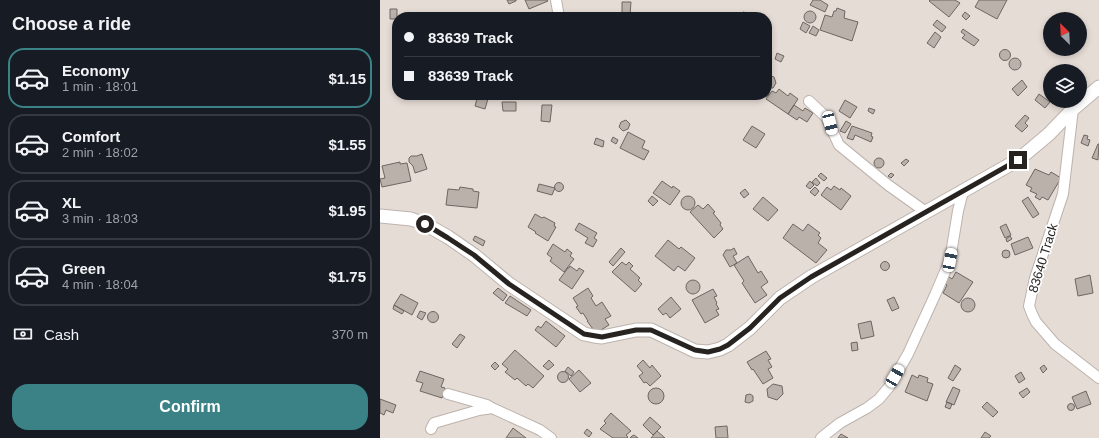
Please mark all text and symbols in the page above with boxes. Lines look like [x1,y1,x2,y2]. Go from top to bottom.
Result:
north arrow [1043,12,1087,56]
map controls [1043,12,1087,108]
text: Choose a ride [12,14,131,34]
text: 83639 Track [428,29,513,46]
icon: car [14,60,50,96]
text: Economy [62,62,130,79]
button: layers [1043,64,1087,108]
text: 83639 Track [428,67,513,84]
text: $1.15 [328,70,366,87]
text: 1 min · 18:01 [62,79,138,94]
car [821,110,839,136]
icon: car [14,126,50,162]
text: Comfort [62,128,120,145]
text: $1.55 [328,136,366,153]
text: 2 min · 18:02 [62,145,138,160]
route end [1009,151,1027,169]
icon: car [14,192,50,228]
text: XL [62,194,81,211]
text: $1.95 [328,202,366,219]
text: 3 min · 18:03 [62,211,138,226]
route start [416,215,434,233]
street label: 83640 Track [1025,221,1061,294]
car [942,247,958,273]
icon: car [14,258,50,294]
text: Green [62,260,105,277]
text: $1.75 [328,268,366,285]
text: 4 min · 18:04 [62,277,138,292]
icon: cash [12,323,34,345]
text: Cash [44,326,79,343]
text: 370 m [332,327,368,342]
car [884,363,906,389]
button: Confirm [12,384,368,430]

